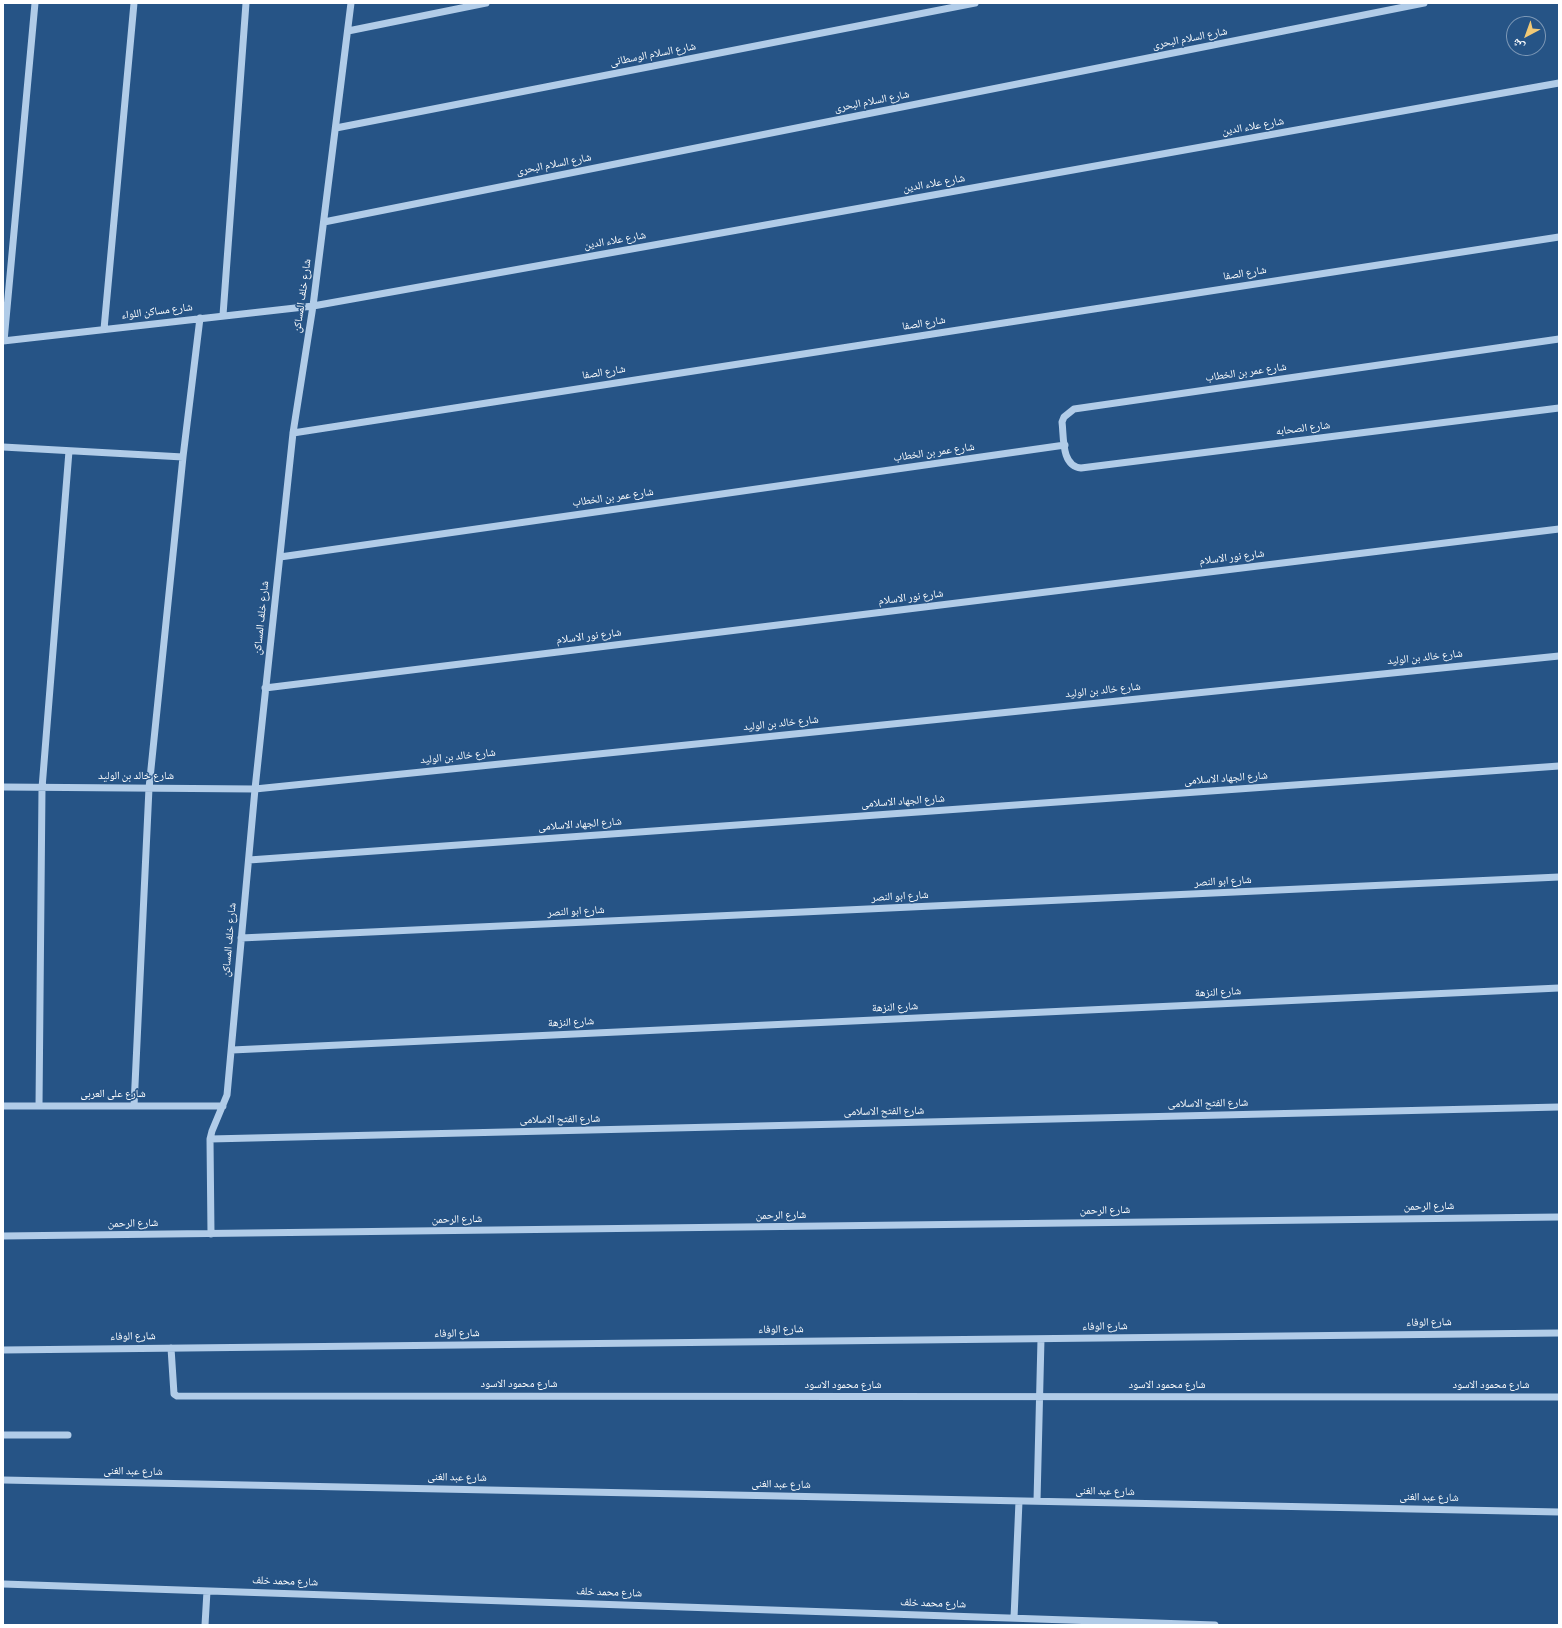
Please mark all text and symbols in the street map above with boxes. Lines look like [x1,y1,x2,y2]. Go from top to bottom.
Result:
north arrow [1506,16,1546,56]
street label: شارع السلام البحرى [1151,25,1229,53]
text: ش [1509,35,1528,54]
street label: شارع السلام الوسطانى [609,40,697,70]
street label: شارع السلام البحرى [833,88,911,116]
street label: شارع علاء الدين [1221,115,1285,139]
street label: شارع السلام البحرى [515,151,593,179]
street label: شارع علاء الدين [902,172,966,196]
street label: شارع علاء الدين [583,229,647,253]
street label: شارع خلف المساكن [291,258,315,334]
street label: شارع الصفا [1222,264,1268,284]
street label: شارع مساكن اللواء [121,301,193,323]
street label: شارع الصفا [901,314,947,334]
street label: شارع عمر بن الخطاب [1204,361,1288,385]
street label: شارع الصفا [581,363,627,383]
street label: شارع الصحابه [1275,419,1331,439]
street label: شارع عمر بن الخطاب [892,441,976,465]
street label: شارع عمر بن الخطاب [571,486,655,510]
street label: شارع نور الاسلام [1199,547,1265,569]
street label: شارع خلف المساكن [252,580,272,656]
street label: شارع نور الاسلام [878,587,944,609]
street label: شارع نور الاسلام [556,626,622,648]
street label: شارع خالد بن الوليد [1387,647,1463,669]
street label: شارع خالد بن الوليد [1065,680,1141,702]
street label: شارع خالد بن الوليد [743,713,819,735]
street label: شارع خالد بن الوليد [420,746,496,768]
street label: شارع الجهاد الاسلامى [1184,769,1268,789]
street label: شارع خالد بن الوليد [98,770,174,784]
street label: شارع الجهاد الاسلامى [861,792,945,812]
street label: شارع الجهاد الاسلامى [538,815,622,835]
street label: شارع ابو النصر [1194,874,1252,890]
street label: شارع ابو النصر [871,889,929,905]
street label: شارع خلف المساكن [220,902,240,978]
street label: شارع ابو النصر [547,904,605,920]
street label: شارع النزهة [1195,985,1241,1001]
street label: شارع النزهة [872,1000,918,1016]
street label: شارع النزهة [548,1015,594,1031]
street label: شارع على العربى [80,1088,146,1102]
street label: شارع الفتح الاسلامى [1168,1097,1248,1111]
street label: شارع الفتح الاسلامى [844,1105,924,1119]
street label: شارع الفتح الاسلامى [520,1113,600,1127]
street label: شارع الرحمن [1404,1200,1454,1214]
street label: شارع الرحمن [1080,1204,1130,1218]
street label: شارع الرحمن [756,1209,806,1223]
street label: شارع الرحمن [432,1213,482,1227]
street label: شارع الرحمن [108,1217,158,1231]
street label: شارع الوفاء [1406,1316,1452,1330]
street label: شارع الوفاء [1082,1320,1128,1334]
street label: شارع الوفاء [758,1323,804,1337]
street label: شارع الوفاء [434,1327,480,1341]
street label: شارع الوفاء [110,1330,156,1344]
street label: شارع محمود الاسود [480,1378,558,1392]
street label: شارع محمود الاسود [804,1379,882,1393]
street label: شارع محمود الاسود [1128,1379,1206,1393]
street label: شارع محمود الاسود [1452,1379,1530,1393]
street label: شارع عبد الغنى [103,1465,163,1479]
street label: شارع عبد الغنى [427,1471,487,1485]
street label: شارع عبد الغنى [751,1478,811,1492]
street label: شارع عبد الغنى [1075,1485,1135,1499]
street label: شارع عبد الغنى [1399,1491,1459,1505]
street label: شارع محمد خلف [252,1574,318,1590]
street label: شارع محمد خلف [576,1585,642,1601]
street label: شارع محمد خلف [900,1596,966,1612]

